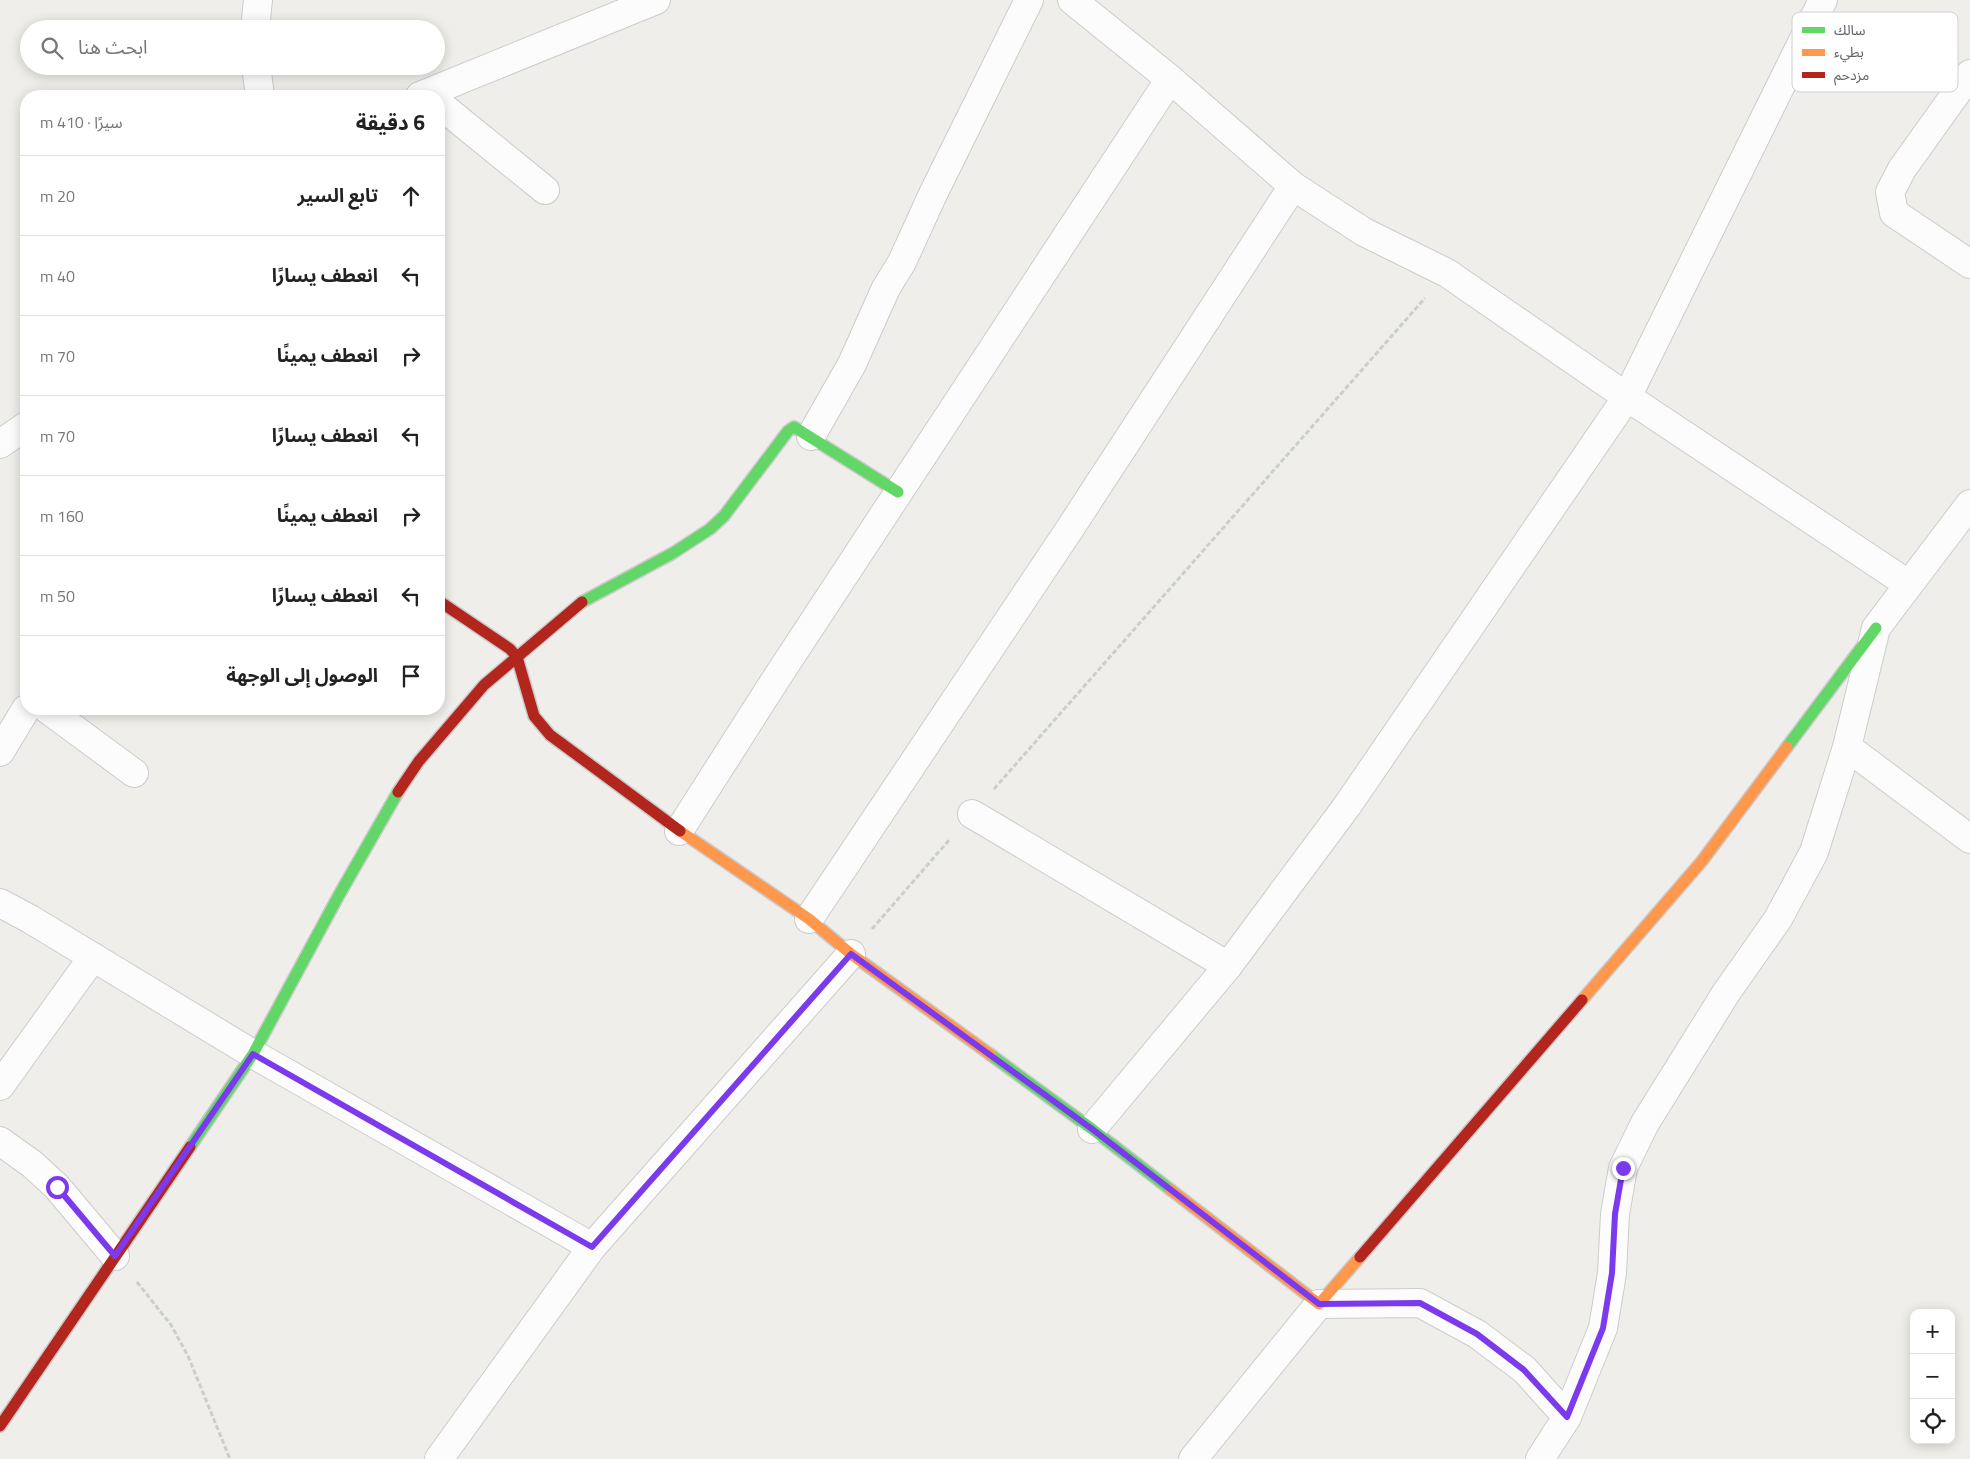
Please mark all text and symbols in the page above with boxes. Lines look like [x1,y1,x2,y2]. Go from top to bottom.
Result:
legend [1792,12,1958,92]
text: سالك [1834,19,1866,40]
search box [20,20,445,75]
text: ابحث هنا [78,32,148,61]
icon: search [38,34,66,62]
text: بطيء [1834,41,1864,63]
text: مزدحم [1834,64,1869,86]
text: 6 دقيقة [356,106,425,138]
text: سيرًا · 410 m [40,110,123,134]
text: تابع السير [298,180,378,209]
icon: ahead [397,182,425,210]
text: 20 m [40,184,75,208]
text: انعطف يسارًا [272,260,378,289]
icon: left [397,262,425,290]
text: 40 m [40,264,75,288]
text: انعطف يمينًا [277,340,378,369]
icon: right [397,342,425,370]
text: 70 m [40,344,75,368]
text: انعطف يسارًا [272,420,378,449]
icon: left [397,422,425,450]
text: 70 m [40,424,75,448]
text: انعطف يمينًا [277,500,378,529]
icon: right [397,502,425,530]
text: 160 m [40,504,84,528]
text: انعطف يسارًا [272,580,378,609]
icon: left [397,582,425,610]
text: 50 m [40,584,75,608]
text: الوصول إلى الوجهة [226,660,378,689]
icon: arrive [397,662,425,690]
route end [1612,1157,1635,1180]
route start [46,1176,69,1199]
map controls [1910,1309,1955,1444]
button: + [1910,1309,1955,1354]
button: − [1910,1354,1955,1399]
button: locate [1910,1399,1955,1444]

